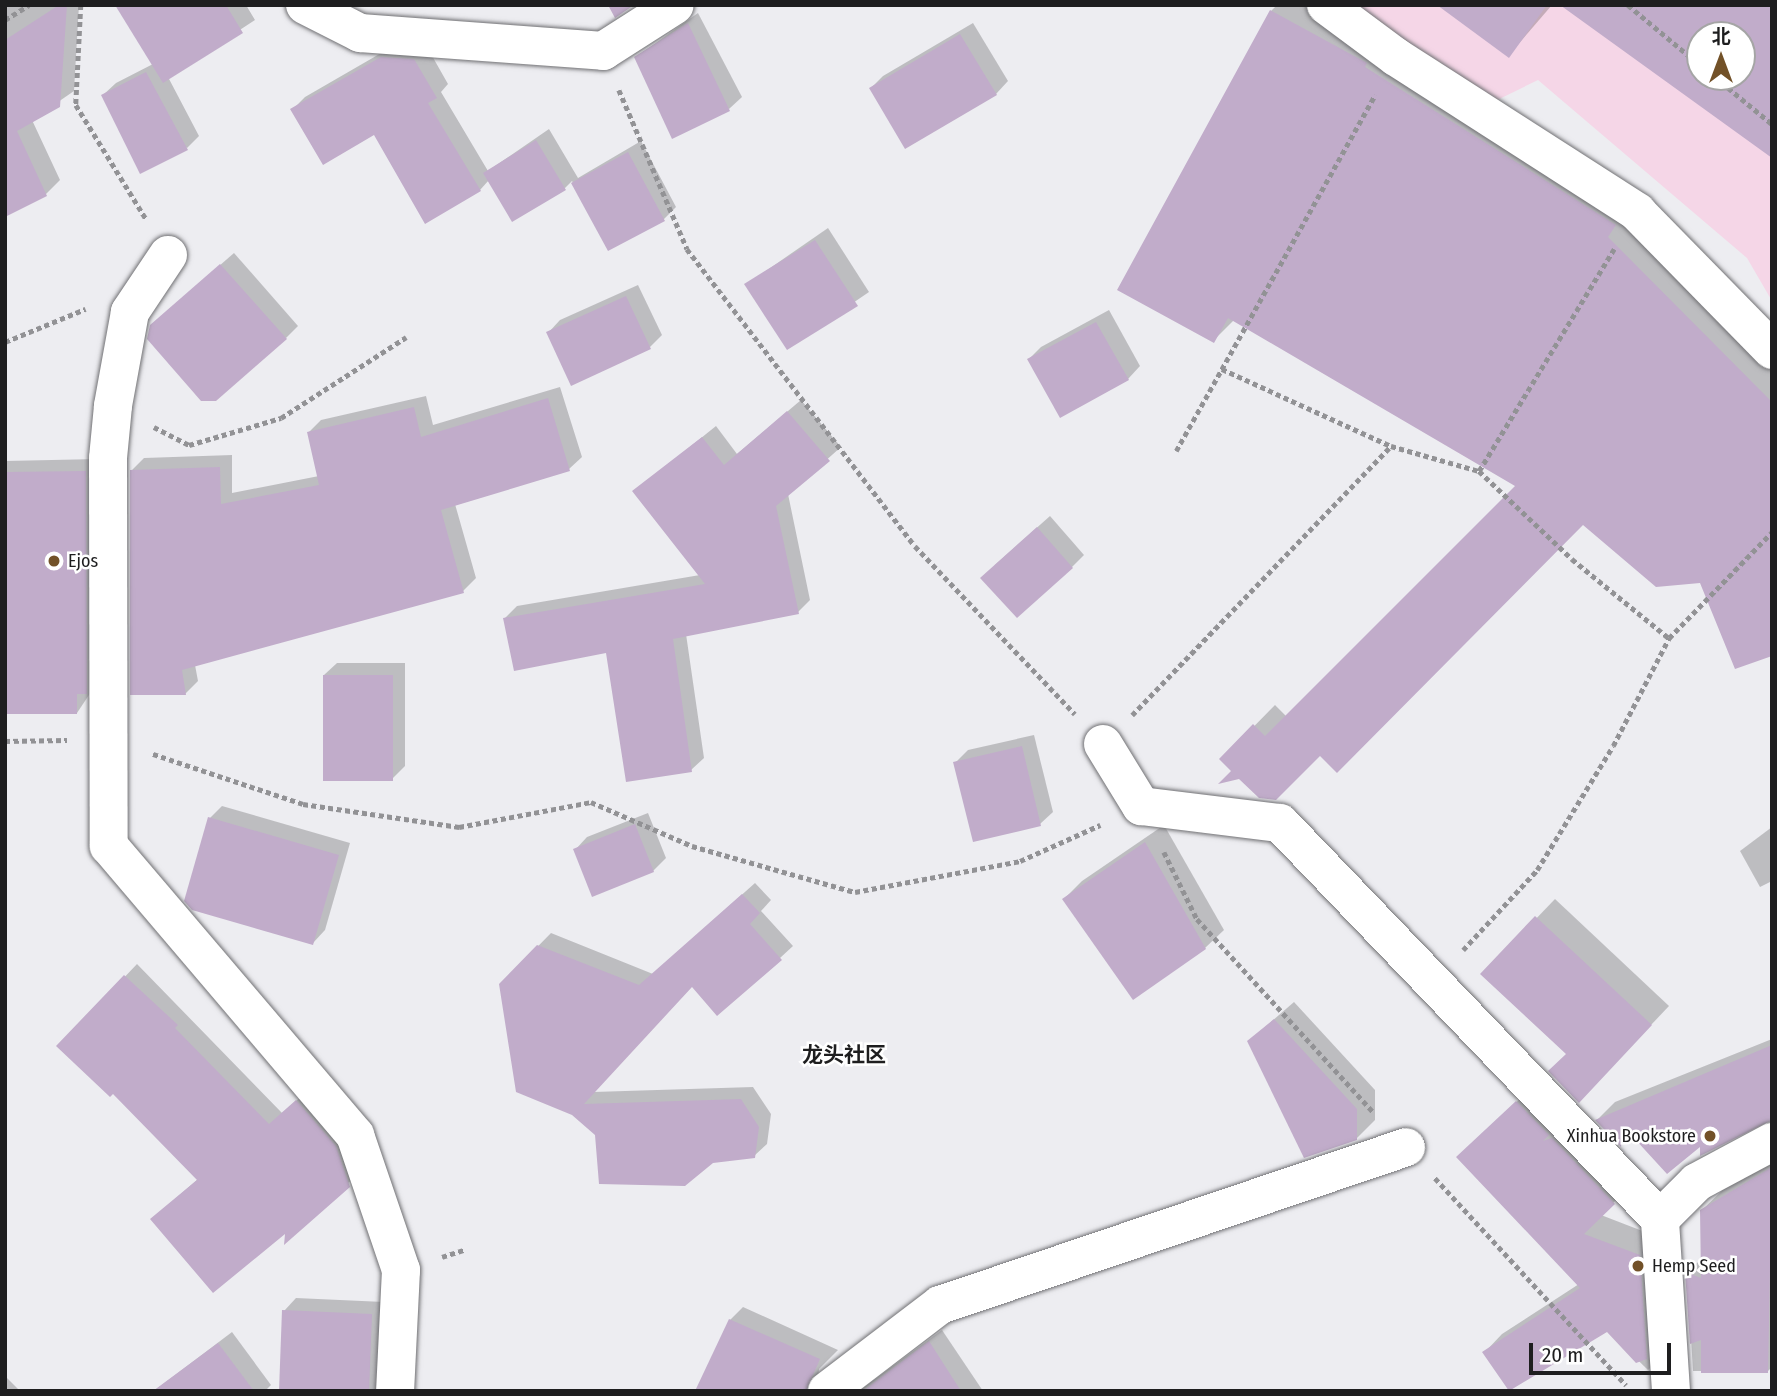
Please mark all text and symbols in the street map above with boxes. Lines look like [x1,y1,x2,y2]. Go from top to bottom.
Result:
north arrow [1686,21,1756,91]
text: 北 [1711,25,1731,48]
place label: Ejos [68,550,98,572]
marker: Ejos [46,553,62,569]
district label: 龙头社区 [802,1042,886,1068]
place label: Xinhua Bookstore [1567,1125,1696,1147]
marker: Xinhua Bookstore [1702,1128,1718,1144]
place label: Hemp Seed [1652,1255,1736,1277]
marker: Hemp Seed [1630,1258,1646,1274]
scale bar [1532,1330,1674,1374]
text: 20 m [1542,1342,1583,1368]

